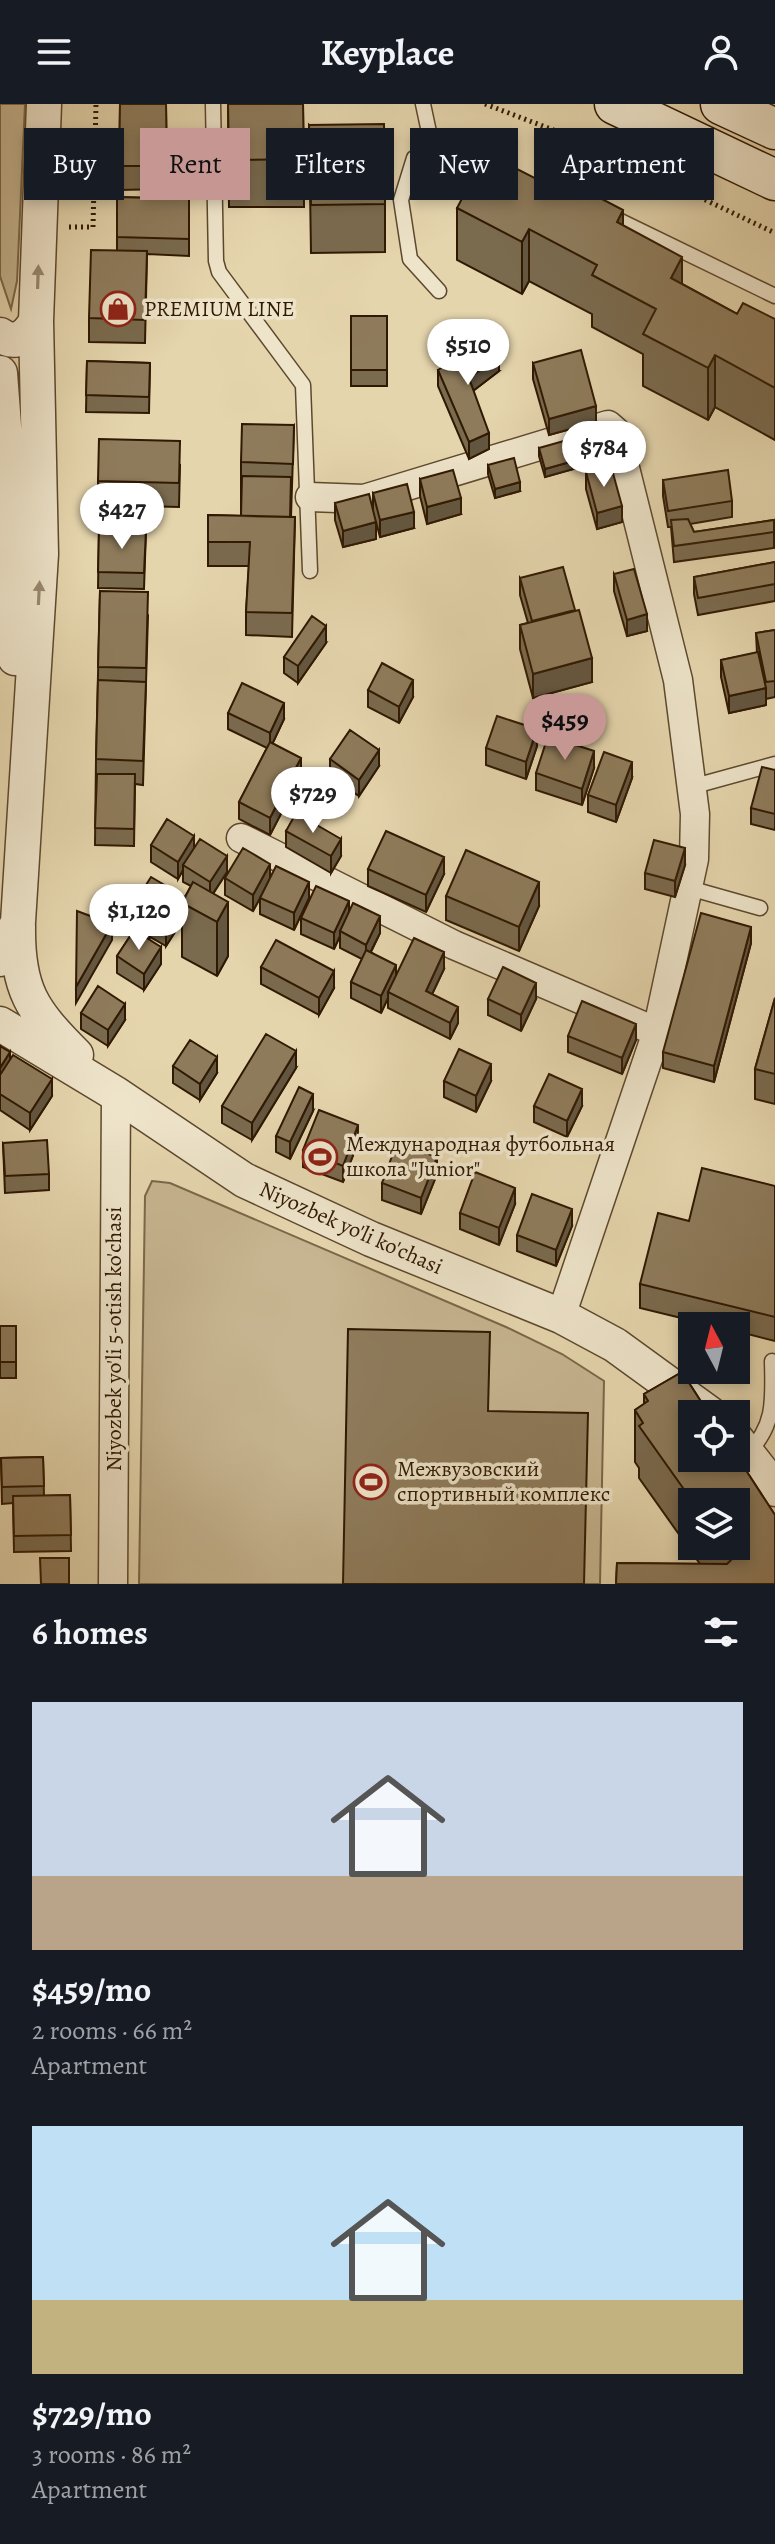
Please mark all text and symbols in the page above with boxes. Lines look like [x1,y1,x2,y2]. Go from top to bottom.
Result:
text: Keyplace [321,28,454,77]
icon: menu [32,30,76,74]
icon: person [699,30,743,74]
chip: Buy [24,128,124,200]
chip: Rent [140,128,250,200]
chip: Filters [266,128,394,200]
chip: New [410,128,518,200]
chip: Apartment [534,128,714,200]
one-way arrow [31,264,44,289]
shop icon: PREMIUM LINE [99,290,137,328]
place label: PREMIUM LINE [144,294,295,324]
pin: $510 [421,319,515,387]
text: $510 [445,327,491,362]
pin: $784 [557,421,651,489]
text: $784 [580,429,628,464]
pin: $427 [75,483,169,551]
text: $427 [98,491,146,526]
one-way arrow [33,580,46,605]
pin: $459 [518,694,612,762]
text: $459 [541,702,589,737]
pin: $729 [266,767,360,835]
text: $729 [289,775,337,810]
pin: $1,120 [74,884,204,952]
text: $1,120 [107,892,171,927]
place label: Международная футбольная школа "Junior" [346,1129,615,1184]
sports icon: Международная футбольная школа "Junior" [301,1138,339,1176]
street label: Niyozbek yo'li ko'chasi [254,1174,448,1282]
street label: Niyozbek yo'li 5-otish ko'chasi [99,1206,129,1472]
north arrow [678,1312,750,1384]
map controls [678,1312,750,1560]
button: locate [678,1400,750,1472]
place label: Межвузовский спортивный комплекс [397,1454,610,1509]
sports icon: Межвузовский спортивный комплекс [352,1463,390,1501]
button: layers [678,1488,750,1560]
text: 6 homes [32,1609,148,1656]
icon: filters [699,1610,743,1654]
icon: home [316,1754,460,1898]
text: $459/mo [32,1966,151,2013]
text: 2 rooms · 66 m² [32,2013,192,2048]
text: Apartment [32,2048,147,2083]
icon: home [316,2178,460,2322]
text: $729/mo [32,2390,152,2437]
text: 3 rooms · 86 m² [32,2437,191,2472]
text: Apartment [32,2472,147,2507]

